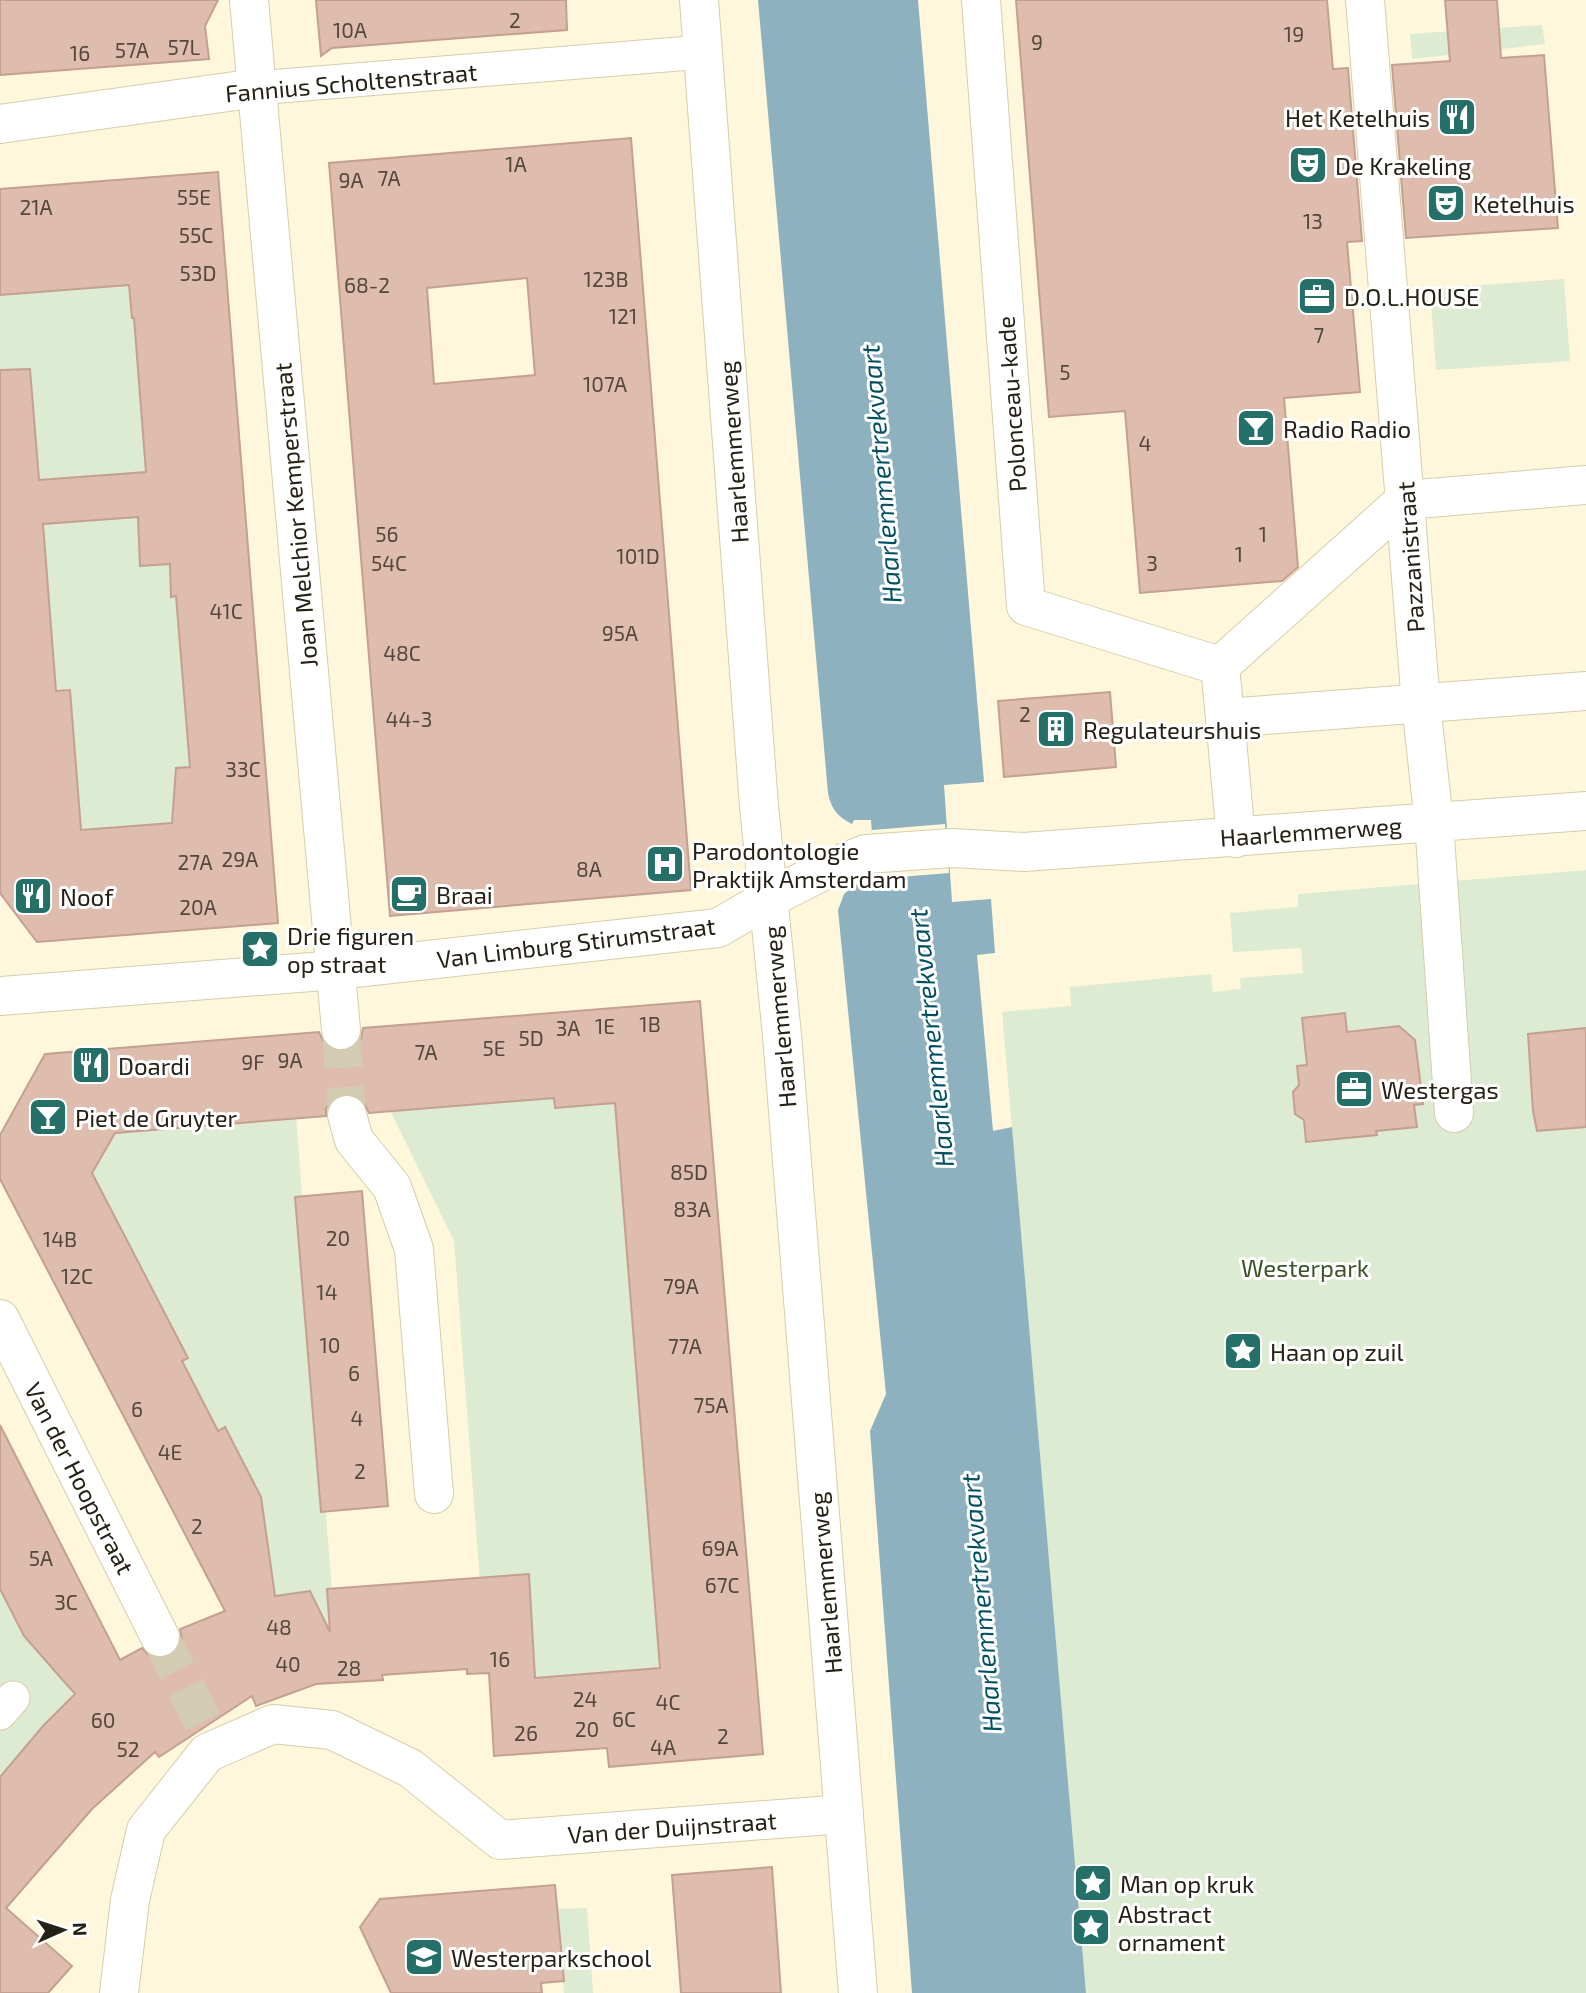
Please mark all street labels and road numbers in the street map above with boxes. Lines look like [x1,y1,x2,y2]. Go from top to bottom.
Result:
street label: Fannius Scholtenstraat [224,57,478,107]
street label: Polonceau-kade [990,315,1032,493]
street label: Haarlemmerweg [712,360,754,544]
street label: Joan Melchior Kemperstraat [267,361,323,669]
street label: Pazzanistraat [1390,481,1430,633]
street label: Haarlemmerweg [1219,810,1403,852]
street label: Van Limburg Stirumstraat [435,911,717,973]
street label: Haarlemmerweg [757,925,801,1109]
street label: Van der Hoopstraat [19,1377,141,1579]
street label: Haarlemmerweg [803,1491,847,1675]
street label: Van der Duijnstraat [566,1805,778,1849]

